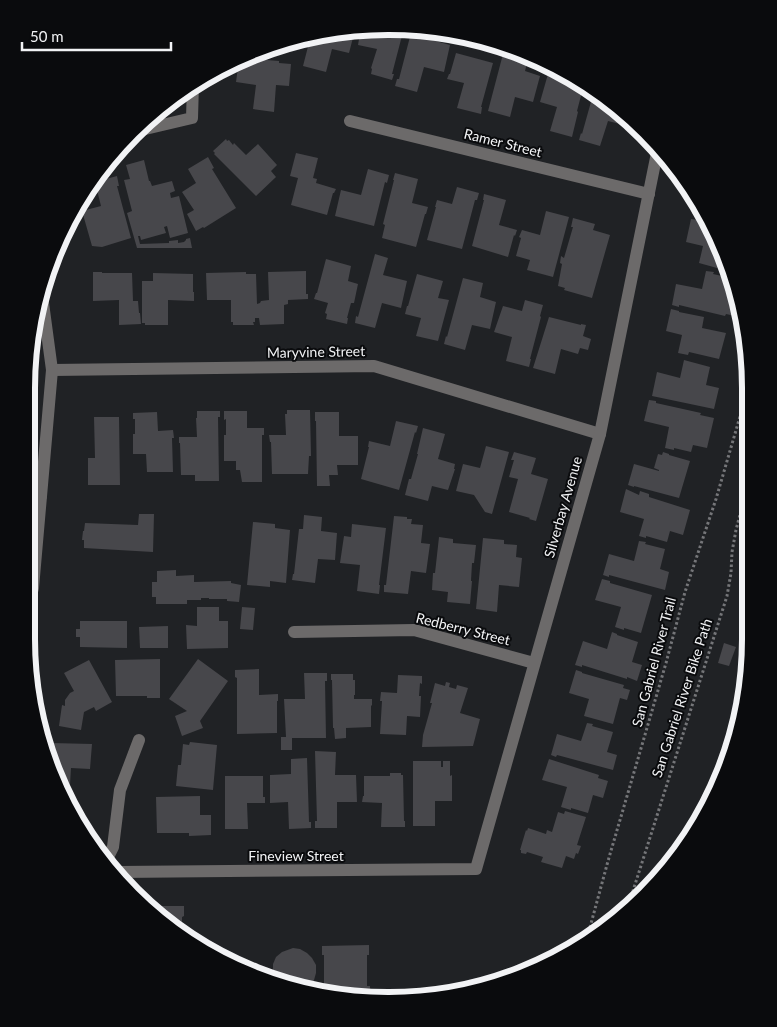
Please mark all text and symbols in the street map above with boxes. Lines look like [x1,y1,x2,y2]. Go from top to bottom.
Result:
scale bar [22,20,171,52]
text: 50 m [30,27,64,45]
street label: Ramer Street [462,125,544,160]
street label: Maryvine Street [267,342,365,361]
street label: Silverbay Avenue [540,454,585,560]
street label: San Gabriel River Trail [628,595,679,728]
street label: Redberry Street [414,609,512,648]
street label: San Gabriel River Bike Path [648,616,715,780]
street label: Fineview Street [248,847,344,864]

